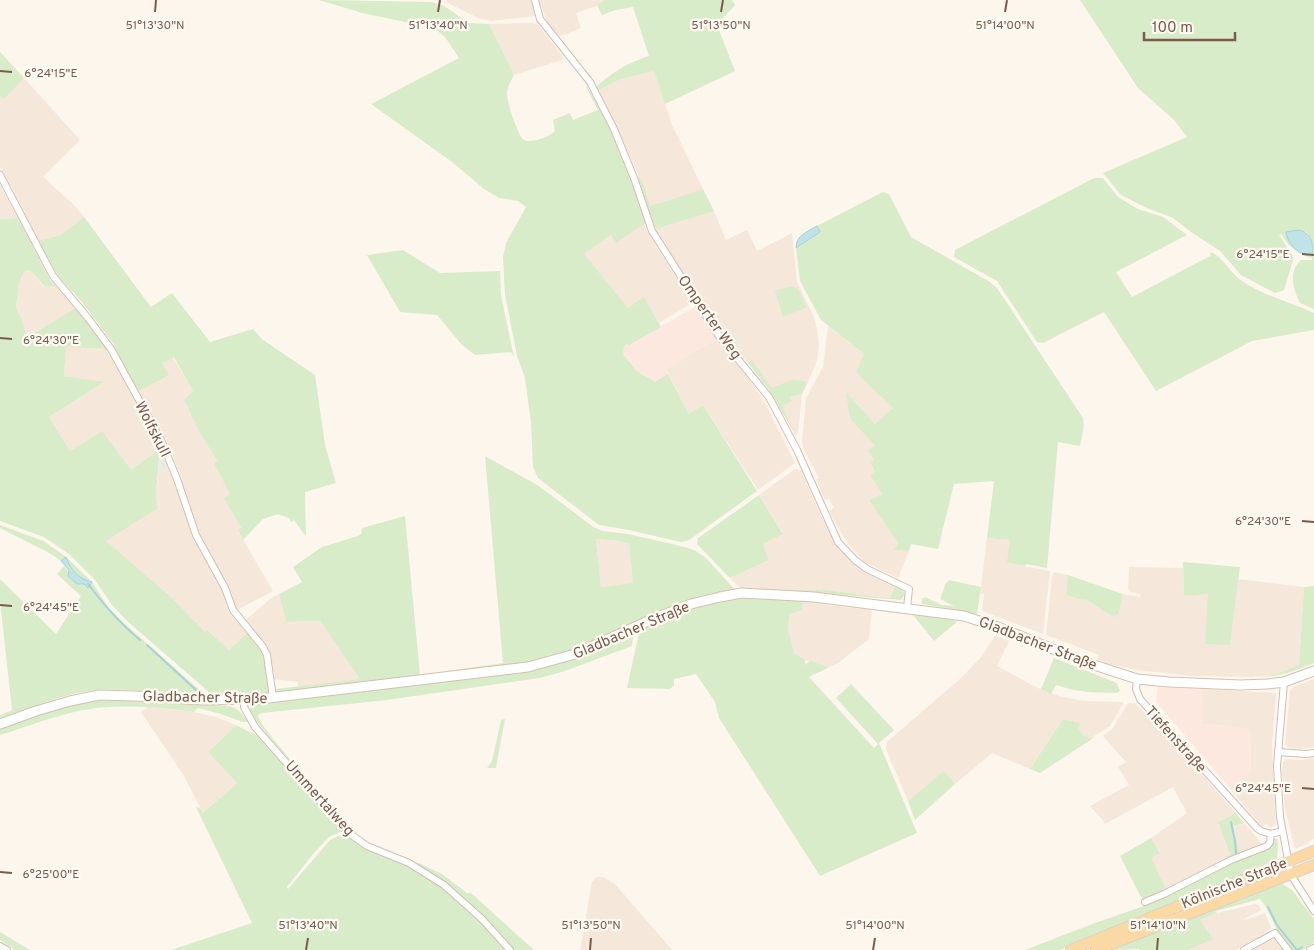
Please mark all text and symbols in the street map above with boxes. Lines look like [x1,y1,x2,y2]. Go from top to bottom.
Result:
scale bar [1144,10,1235,42]
text: 51°13'30"N [125,18,185,34]
text: 51°13'40"N [408,18,468,34]
text: 51°13'50"N [691,18,751,34]
text: 51°14'00"N [975,18,1035,34]
text: 100 m [1152,19,1193,38]
text: 6°24'15"E [24,66,78,82]
text: 6°24'15"E [1236,247,1290,263]
street label: Omperter Weg [673,272,745,364]
text: 6°24'30"E [23,333,79,349]
street label: Wolfskull [130,398,174,461]
text: 6°24'30"E [1235,514,1291,530]
street label: Gladbacher Straße [570,598,693,665]
text: 6°24'45"E [23,600,79,616]
street label: Gladbacher Straße [976,613,1099,676]
street label: Gladbacher Straße [142,688,268,709]
street label: Tiefenstraße [1140,703,1210,777]
street label: Ummertalweg [280,757,358,841]
text: 6°24'45"E [1235,781,1291,797]
street label: Kölnische Straße [1179,855,1290,914]
text: 6°25'00"E [23,867,79,883]
text: 51°13'40"N [278,918,338,934]
text: 51°13'50"N [561,918,621,934]
text: 51°14'00"N [845,918,905,934]
text: 51°14'10"N [1130,918,1186,934]

